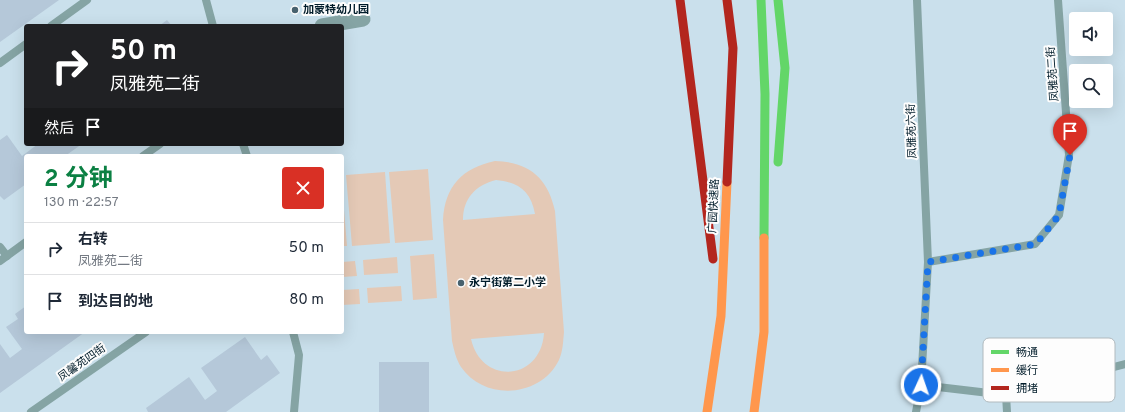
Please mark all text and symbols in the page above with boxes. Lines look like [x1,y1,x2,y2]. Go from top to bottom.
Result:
place label: 加蒙特幼儿园 [303,3,369,17]
marker: 加蒙特幼儿园 [290,5,300,15]
map controls [1069,12,1113,108]
button: sound [1069,12,1113,56]
text: 50 m [110,34,177,70]
icon: right [44,40,96,92]
street label: 凤雅苑二街 [1044,46,1062,102]
button: search [1069,64,1113,108]
text: 凤雅苑二街 [110,74,200,97]
street label: 凤雅苑六街 [904,103,920,159]
pin [1053,114,1087,155]
icon: arrive [82,116,104,138]
text: 然后 [44,120,74,139]
icon: arrive [1059,120,1081,142]
text: 2 分钟 [44,165,113,195]
button: close [282,167,324,209]
street label: 广园快速路 [706,178,722,234]
text: 130 m · 22:57 [44,195,119,211]
text: 右转 [78,231,108,250]
icon: right [44,238,66,260]
text: 50 m [289,239,324,258]
text: 凤雅苑二街 [78,254,143,270]
place label: 永宁街第二小学 [469,276,546,290]
marker: 永宁街第二小学 [456,278,466,288]
icon: arrive [44,290,66,312]
text: 80 m [289,291,324,310]
text: 到达目的地 [78,293,153,312]
legend [983,338,1115,402]
street label: 凤馨苑四街 [55,341,109,385]
text: 畅通 [1016,346,1038,360]
position arrow [900,364,942,406]
text: 缓行 [1016,364,1038,378]
text: 拥堵 [1016,382,1038,396]

